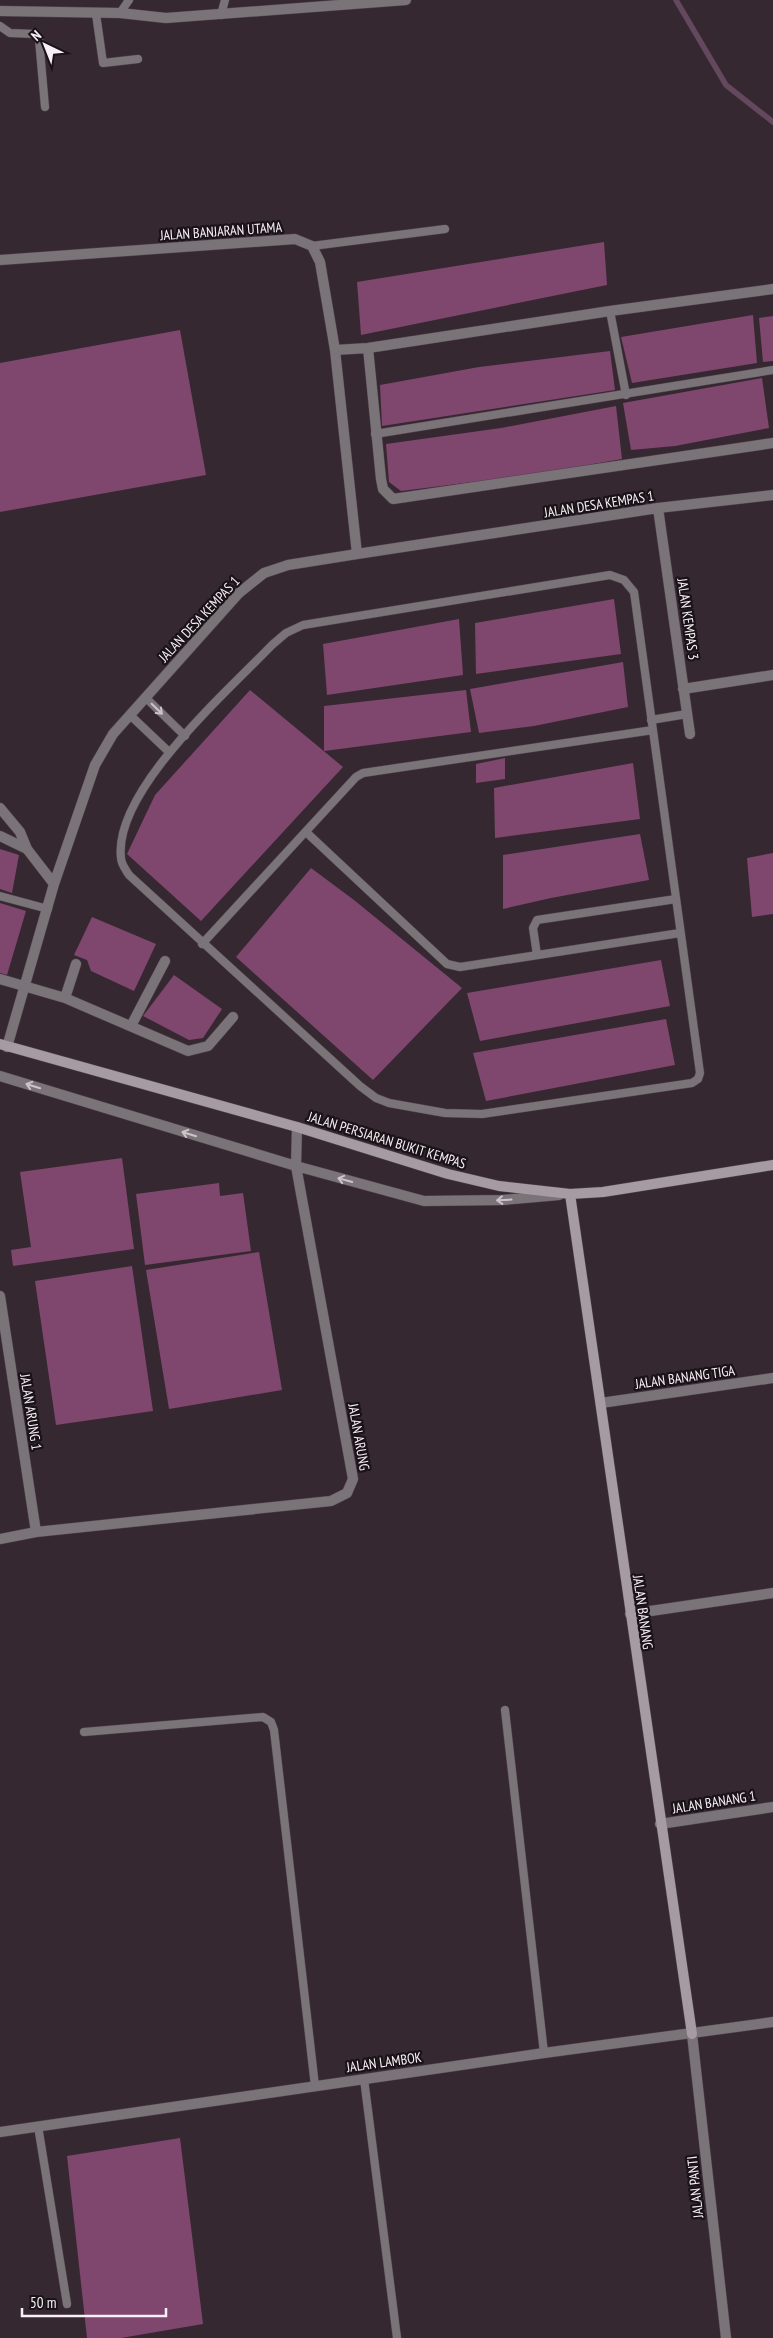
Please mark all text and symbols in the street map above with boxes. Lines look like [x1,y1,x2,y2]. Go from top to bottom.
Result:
north arrow [20,20,70,70]
text: N [27,26,45,45]
street label: JALAN BANJARAN UTAMA [158,218,283,244]
street label: JALAN DESA KEMPAS 1 [542,486,655,522]
street label: JALAN DESA KEMPAS 1 [154,572,243,666]
street label: JALAN KEMPAS 3 [673,576,703,661]
one-way arrow [151,703,163,715]
one-way arrow [26,1081,42,1091]
street label: JALAN PERSIARAN BUKIT KEMPAS [305,1107,468,1173]
one-way arrow [181,1128,197,1138]
one-way arrow [337,1174,353,1184]
one-way arrow [496,1196,512,1205]
street label: JALAN BANANG TIGA [633,1361,736,1393]
street label: JALAN ARUNG 1 [16,1372,46,1451]
street label: JALAN ARUNG [344,1401,374,1472]
street label: JALAN BANANG [629,1573,657,1650]
street label: JALAN BANANG 1 [670,1787,757,1818]
street label: JALAN LAMBOK [344,2048,423,2076]
street label: JALAN PANTI [683,2155,707,2220]
scale bar [22,2286,166,2318]
text: 50 m [30,2293,56,2312]

